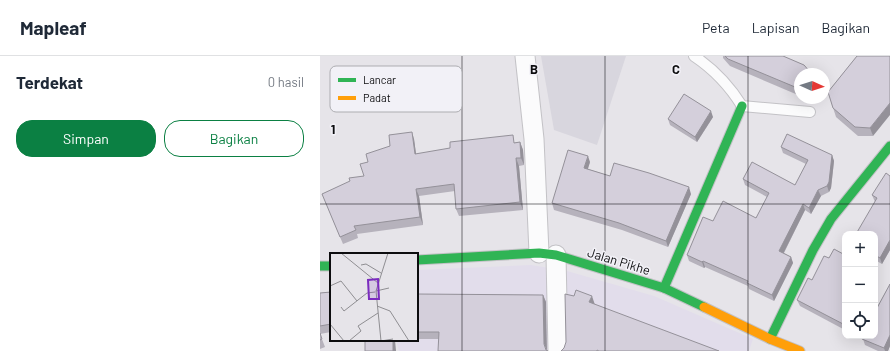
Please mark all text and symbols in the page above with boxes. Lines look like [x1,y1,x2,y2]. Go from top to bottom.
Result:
text: Mapleaf [20,16,87,39]
text: Peta [702,19,730,36]
text: Lapisan [752,19,800,36]
text: Bagikan [822,19,870,36]
text: B [530,61,538,77]
text: C [672,61,680,77]
legend [330,66,462,112]
north arrow [794,68,830,104]
text: Terdekat [16,72,83,92]
text: Lancar [363,73,396,86]
text: 0 hasil [268,74,304,90]
text: Padat [363,91,391,104]
button: Simpan [16,120,156,157]
button: Bagikan [164,120,304,157]
text: 1 [331,121,335,137]
map controls [842,231,878,339]
button: + [842,231,878,267]
street label: Jalan Pikhe [586,244,652,278]
inset map [330,253,418,341]
button: − [842,267,878,303]
button: locate [842,303,878,339]

